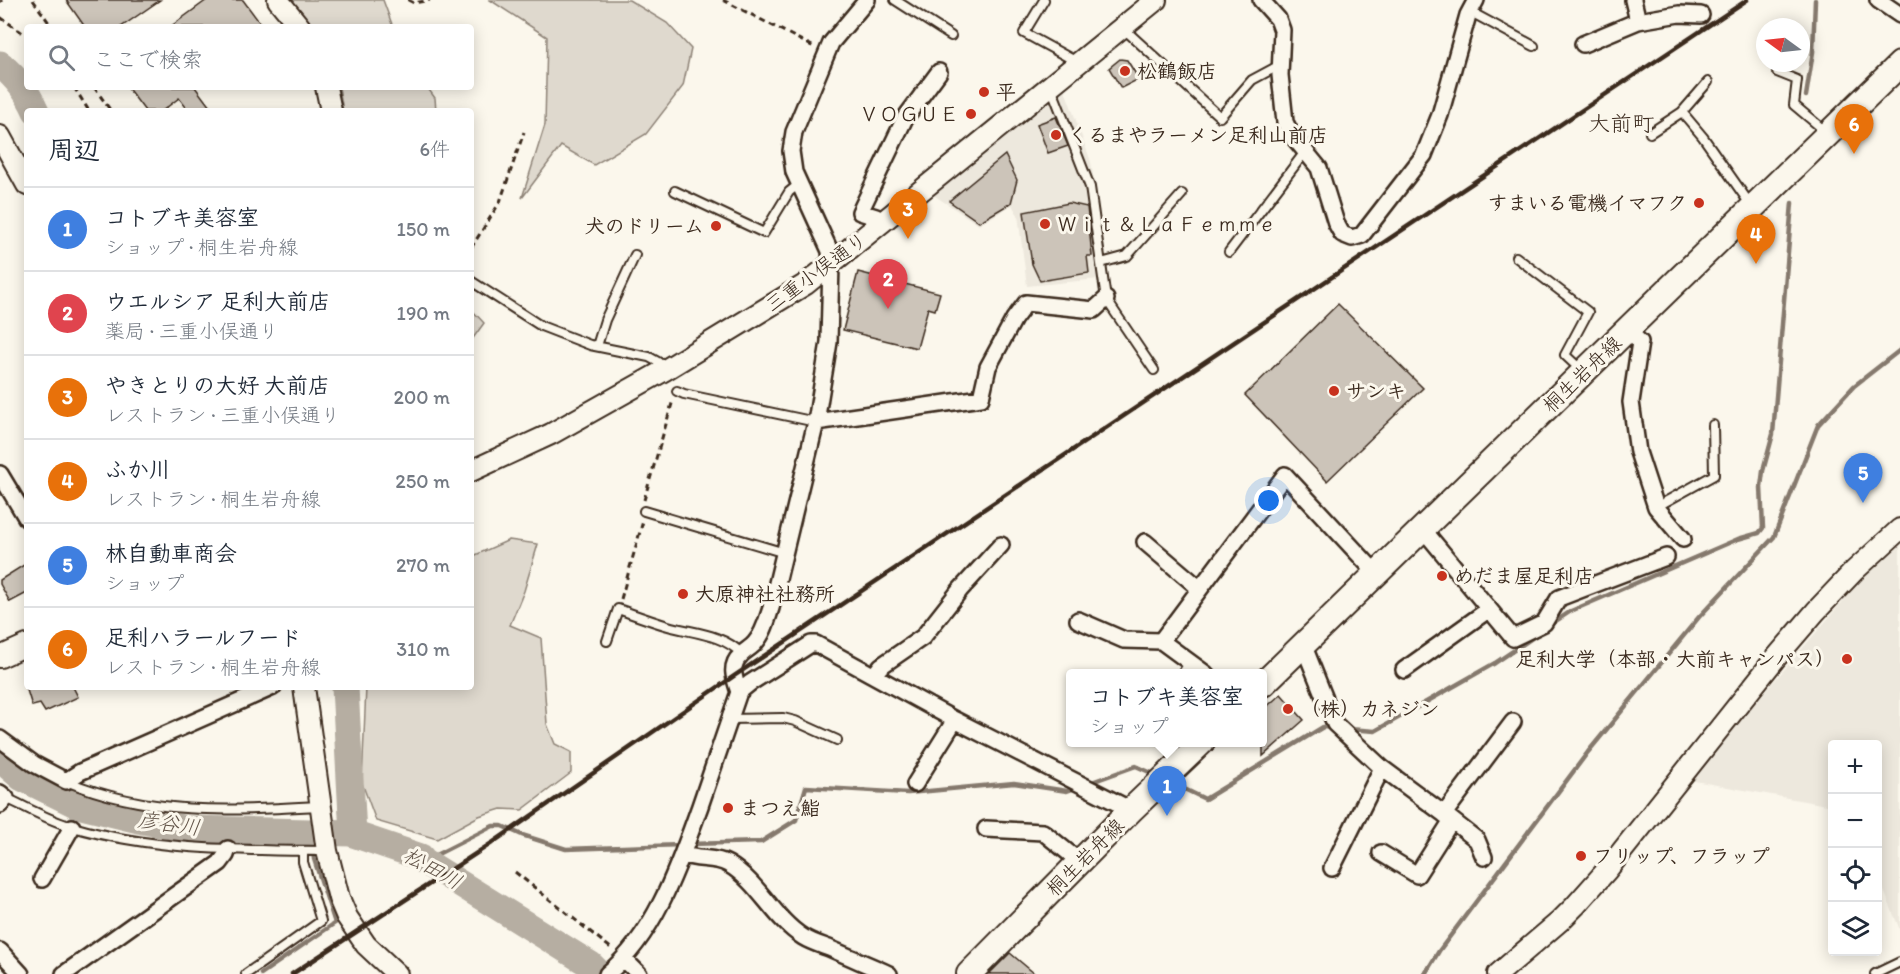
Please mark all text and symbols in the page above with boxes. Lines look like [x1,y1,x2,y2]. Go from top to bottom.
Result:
north arrow [1756,18,1810,72]
search box [24,24,474,90]
icon: search [45,41,78,74]
text: ここで検索 [93,46,203,73]
place label: 松鶴飯店 [1137,59,1217,83]
marker: 松鶴飯店 [1118,64,1132,78]
place label: 平 [996,80,1016,104]
marker: 平 [977,85,991,99]
place label: ＶＯＧＵＥ [859,102,959,126]
pin: 6 [1834,104,1874,154]
marker: ＶＯＧＵＥ [964,107,978,121]
district label: 大前町 [1588,110,1654,137]
place label: くるまやラーメン足利山前店 [1068,123,1328,147]
marker: くるまやラーメン足利山前店 [1049,128,1063,142]
text: 周辺 [48,134,100,166]
text: 6件 [419,137,450,161]
pin: 3 [888,190,928,239]
place label: すまいる電機イマフク [1487,191,1687,215]
marker: すまいる電機イマフク [1692,196,1706,210]
text: コトブキ美容室 [105,204,259,231]
place label: Ｗｉｔ＆ＬａＦｅｍｍｅ [1057,212,1277,236]
place label: 犬のドリーム [585,214,704,238]
pin: 4 [1736,214,1776,264]
text: 1 [63,217,72,241]
text: 150 m [397,217,450,241]
marker: Ｗｉｔ＆ＬａＦｅｍｍｅ [1038,217,1052,231]
marker: 犬のドリーム [709,219,723,233]
street label: 三重小俣通り [760,227,872,317]
text: ショップ · 桐生岩舟線 [105,235,298,259]
pin: 2 [868,260,908,309]
text: ウエルシア 足利大前店 [105,288,330,315]
text: 2 [62,301,73,325]
text: 190 m [397,301,450,325]
text: 薬局 · 三重小俣通り [105,319,279,343]
street label: 桐生岩舟線 [1538,331,1626,417]
text: やきとりの大好 大前店 [105,372,330,399]
place label: サンキ [1346,379,1406,403]
marker: サンキ [1327,384,1341,398]
text: 3 [62,385,73,409]
text: 200 m [394,385,450,409]
text: レストラン · 三重小俣通り [105,403,340,427]
pin: 5 [1844,454,1882,503]
text: ふか川 [105,456,171,483]
text: 4 [61,469,74,493]
text: 250 m [395,469,450,493]
your location [1254,486,1283,515]
text: レストラン · 桐生岩舟線 [105,487,320,511]
text: 林自動車商会 [105,540,237,567]
text: 5 [62,553,73,577]
text: 270 m [396,553,450,577]
place label: めだま屋足利店 [1454,564,1594,588]
marker: めだま屋足利店 [1435,569,1449,583]
text: ショップ [105,571,184,595]
place label: 大原神社社務所 [695,582,835,606]
marker: 大原神社社務所 [676,587,690,601]
text: 足利ハラールフード [105,624,302,651]
text: 6 [62,637,73,661]
text: 310 m [396,637,450,661]
place label: 足利大学（本部・大前キャンパス） [1516,647,1835,671]
marker: 足利大学（本部・大前キャンパス） [1840,652,1854,666]
text: レストラン · 桐生岩舟線 [105,655,320,679]
popup [1066,669,1267,747]
text: コトブキ美容室 [1089,683,1244,710]
place label: （株）カネジン [1300,697,1440,721]
marker: （株）カネジン [1281,702,1295,716]
text: ショップ [1089,714,1169,738]
map controls [1828,740,1882,956]
button: + [1828,740,1882,794]
pin: 1 [1148,766,1186,816]
button: − [1828,794,1882,848]
place label: まつえ鮨 [740,796,820,820]
marker: まつえ鮨 [721,801,735,815]
water label: 彦谷川 [136,806,202,840]
street label: 桐生岩舟線 [1041,813,1129,901]
water label: 松田川 [399,842,467,894]
place label: フリップ、フラップ [1593,844,1770,868]
button: locate [1828,848,1882,902]
marker: フリップ、フラップ [1574,849,1588,863]
button: layers [1828,902,1882,956]

